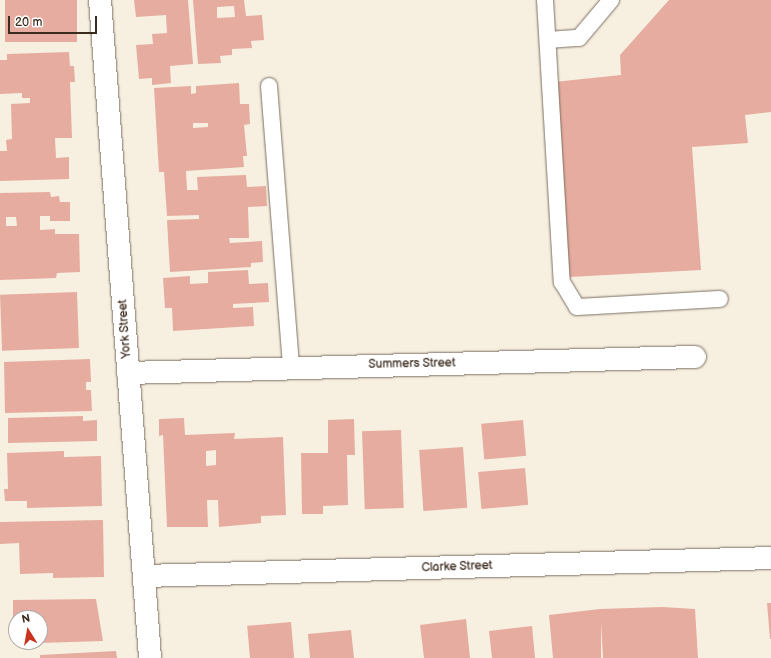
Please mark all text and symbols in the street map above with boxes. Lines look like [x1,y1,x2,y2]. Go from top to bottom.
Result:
scale bar [10,8,99,34]
text: 20 m [15,15,42,30]
street label: York Street [116,299,134,359]
street label: Summers Street [368,356,456,372]
street label: Clarke Street [421,559,493,575]
north arrow [8,610,48,650]
text: N [21,612,31,626]

